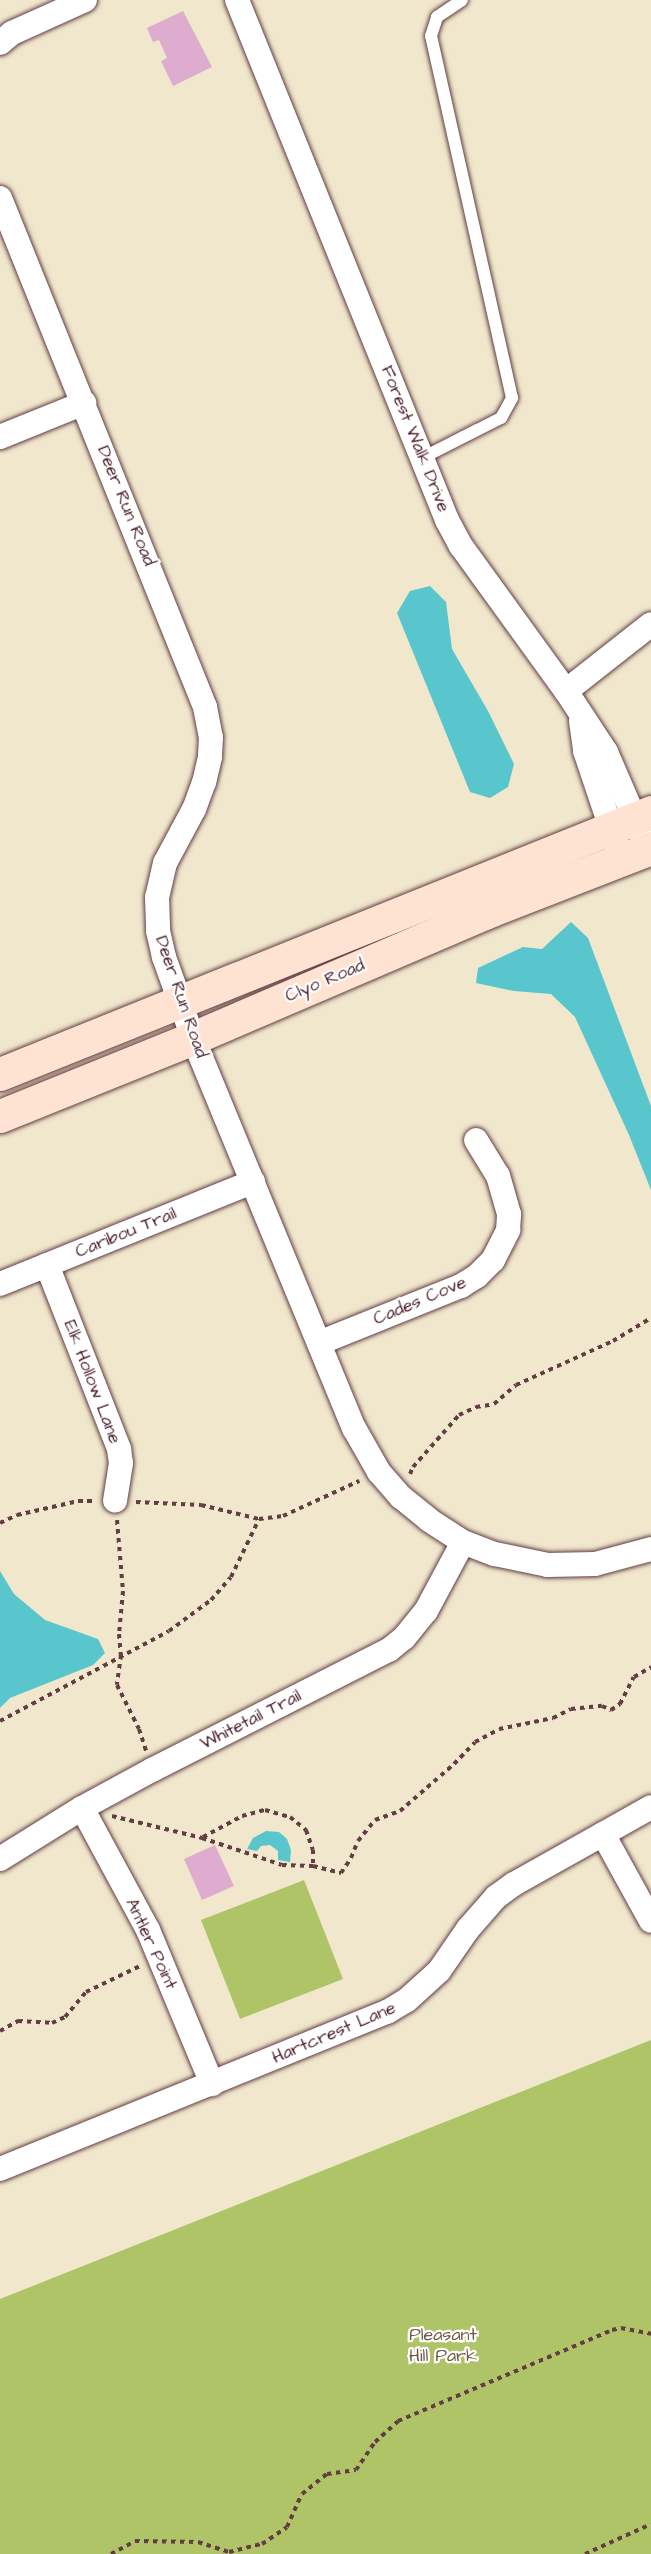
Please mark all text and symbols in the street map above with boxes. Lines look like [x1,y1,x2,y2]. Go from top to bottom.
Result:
street label: Forest Walk Drive [376,362,454,516]
street label: Deer Run Road [92,443,160,569]
street label: Deer Run Road [150,933,212,1061]
street label: Clyo Road [282,955,368,1007]
street label: Caribou Trail [72,1203,180,1263]
street label: Cades Cove [370,1272,470,1330]
street label: Elk Hollow Lane [59,1317,125,1447]
street label: Whitetail Trail [197,1685,305,1755]
street label: Antler Point [120,1895,182,1993]
street label: Hartcrest Lane [269,1997,399,2069]
park label: Pleasant Hill Park [409,2325,477,2368]

